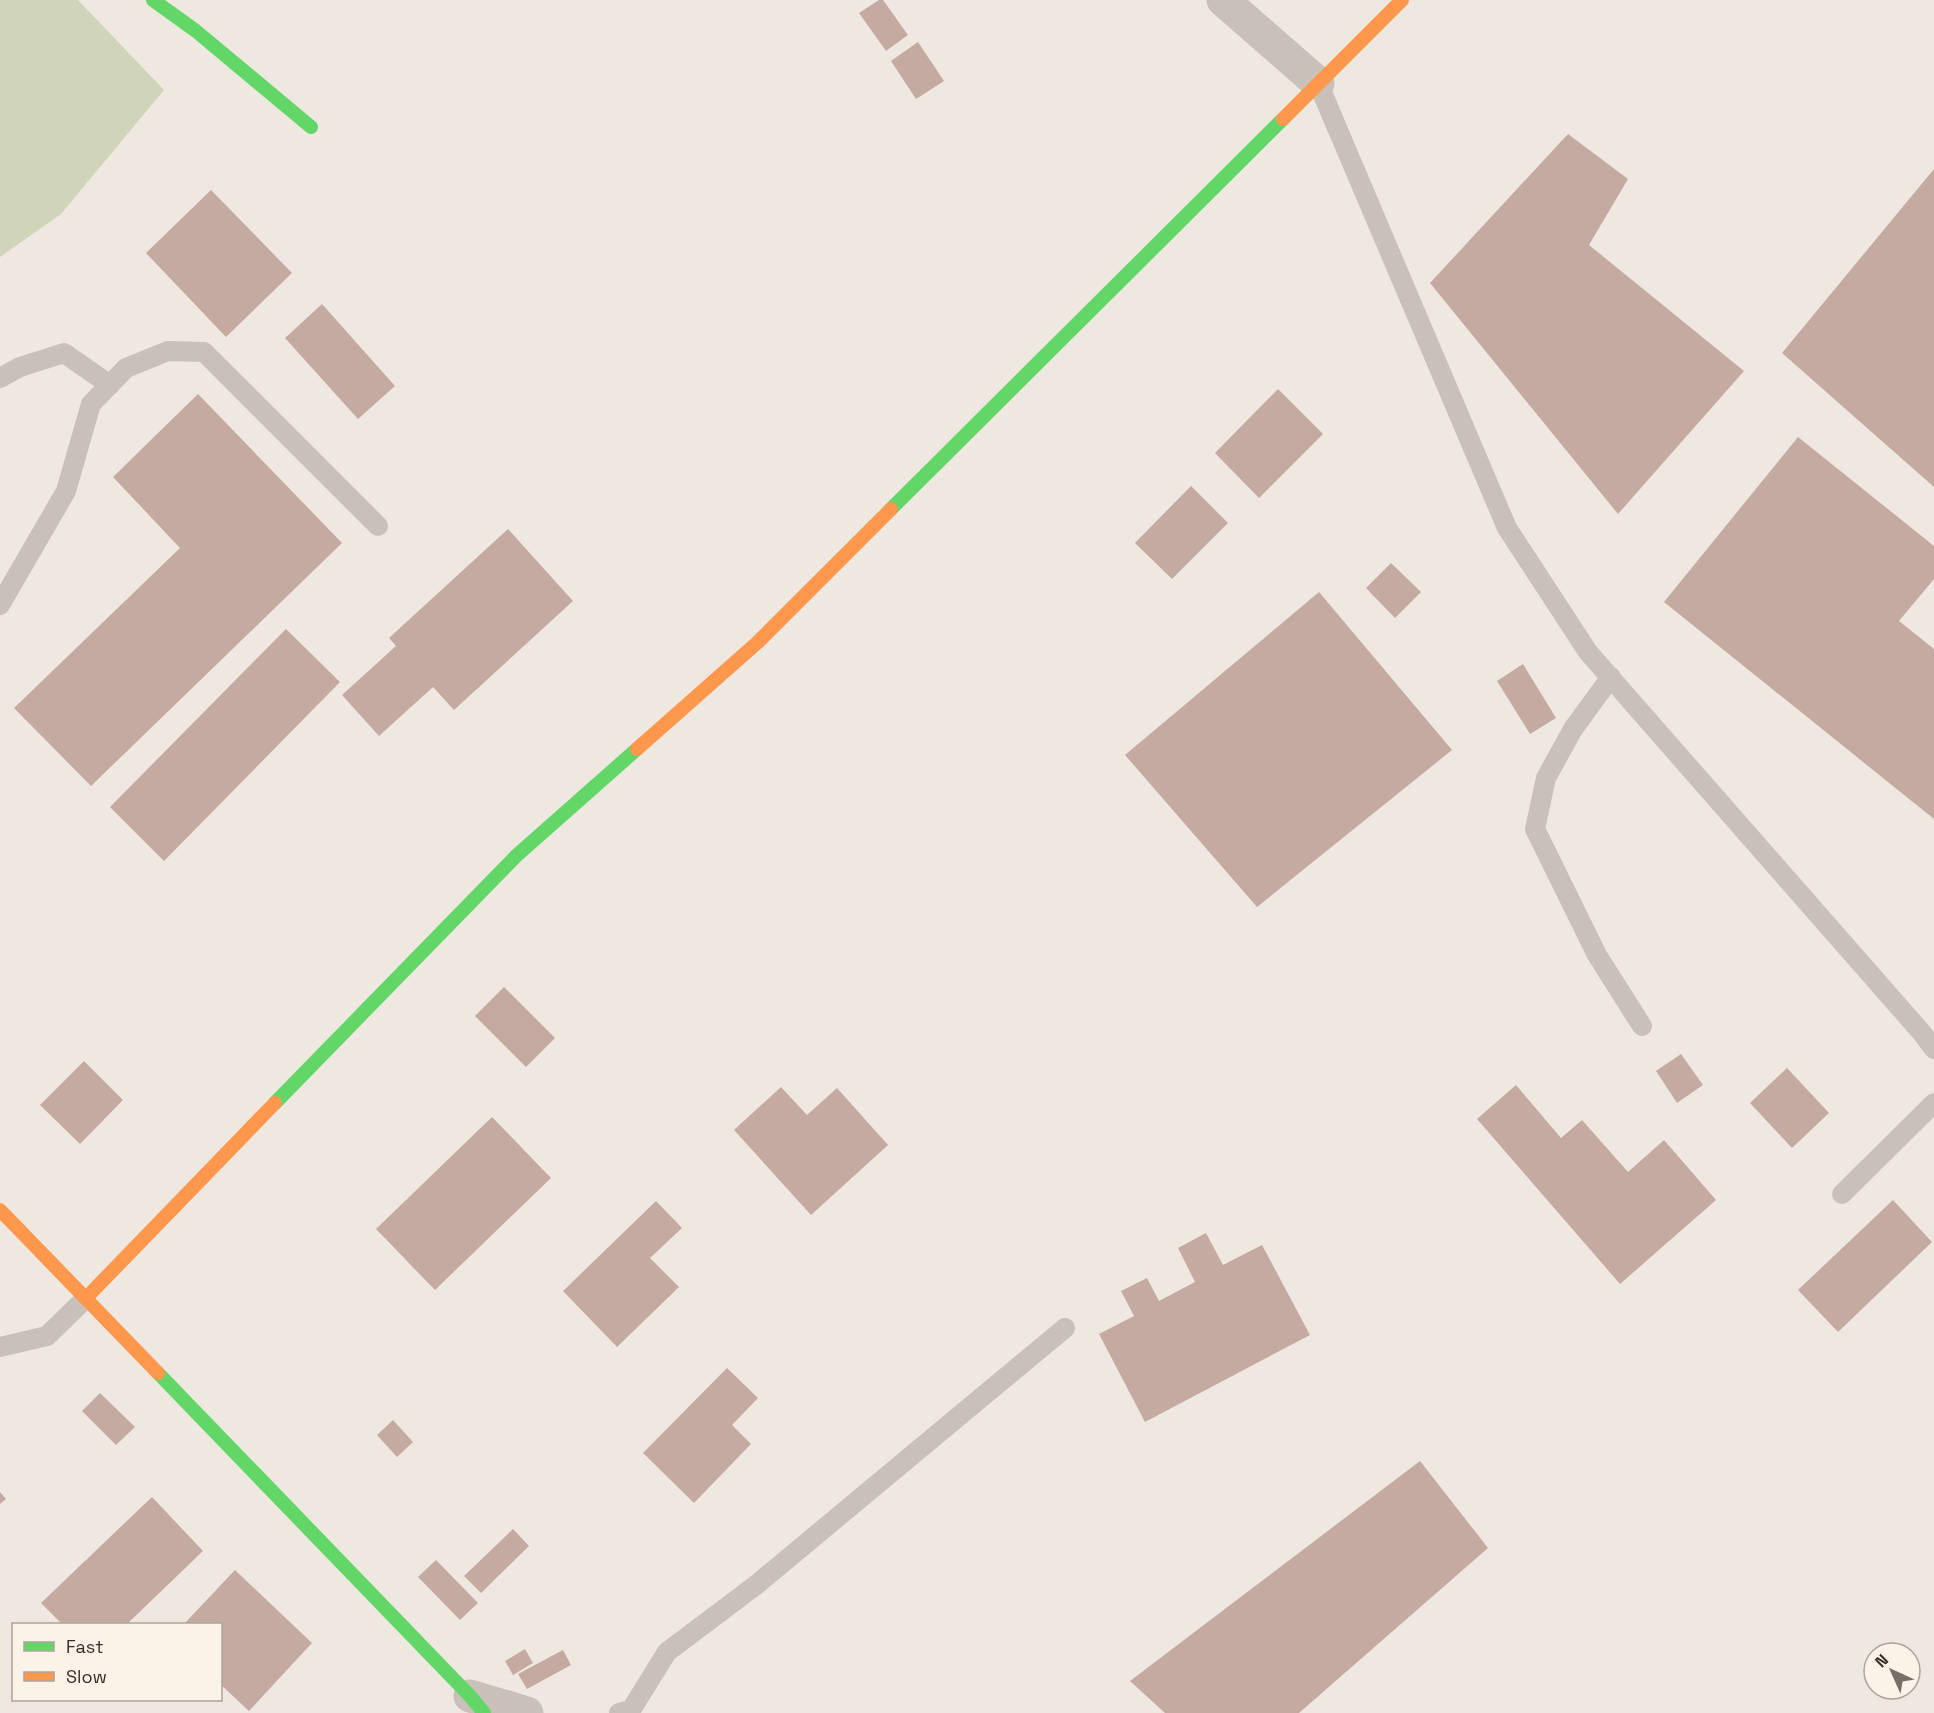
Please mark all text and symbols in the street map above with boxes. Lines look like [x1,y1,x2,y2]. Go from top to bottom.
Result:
legend [12,1623,222,1701]
text: Fast [66,1635,103,1658]
north arrow [1862,1641,1922,1701]
text: N [1871,1650,1893,1672]
text: Slow [66,1665,107,1688]

